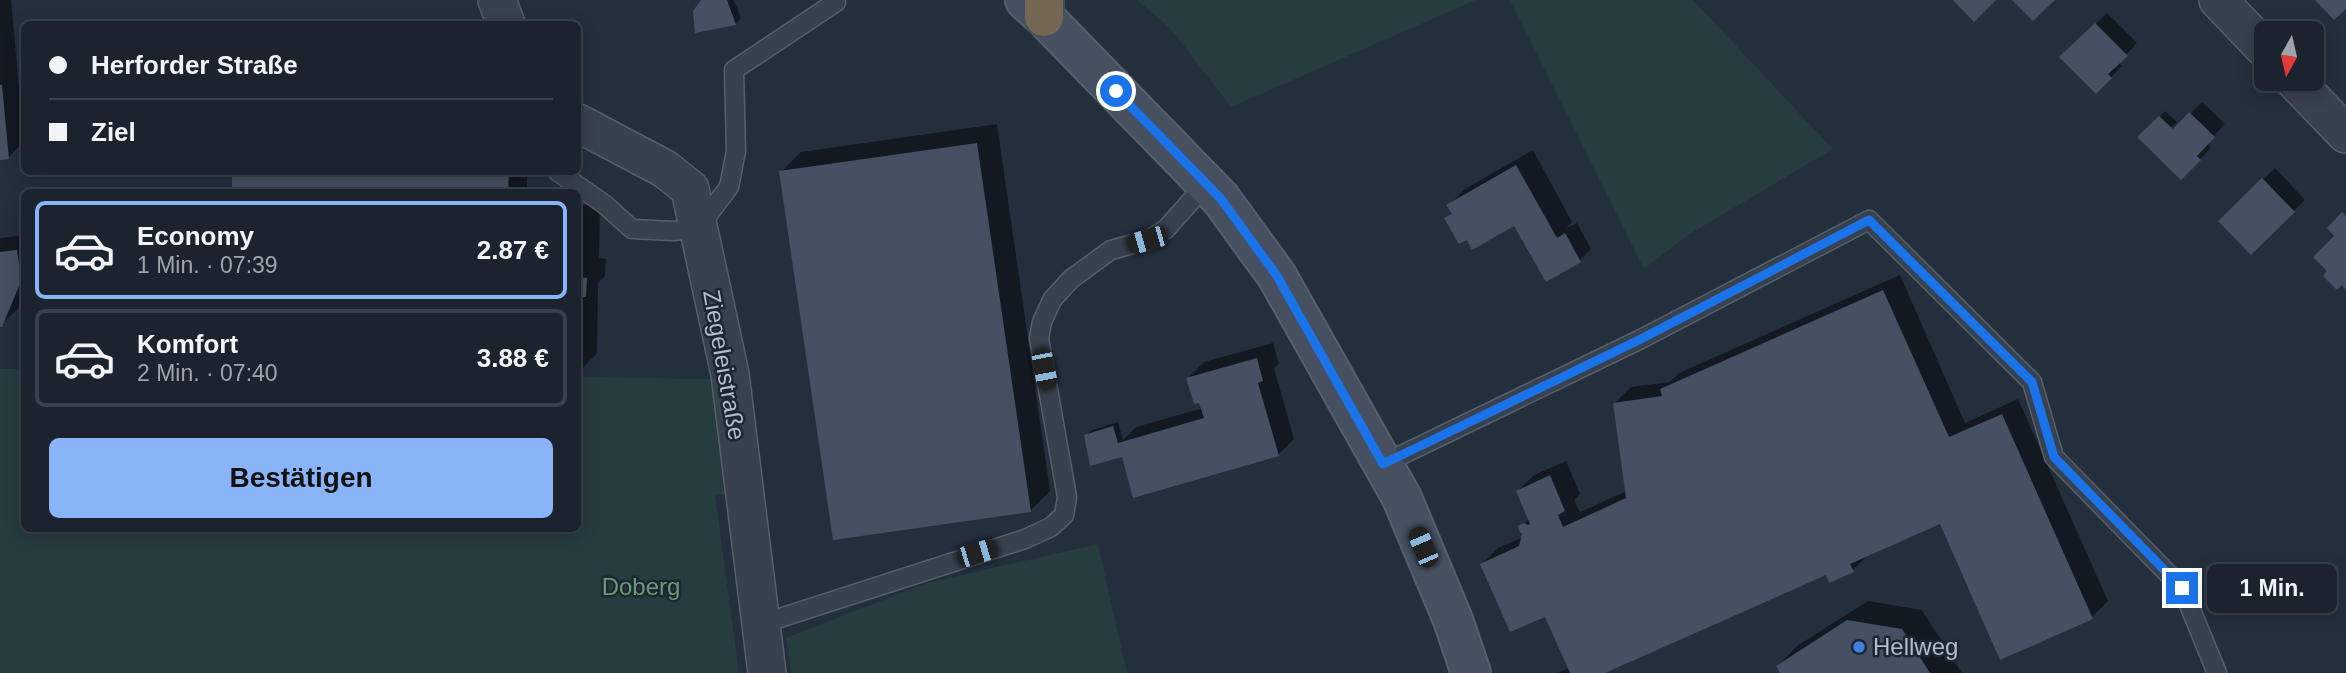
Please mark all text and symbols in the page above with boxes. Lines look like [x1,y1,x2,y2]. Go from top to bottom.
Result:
north arrow [2254,21,2324,91]
map controls [2254,21,2324,91]
text: Herforder Straße [91,50,298,80]
route start [1100,75,1132,107]
text: Ziel [91,117,136,147]
icon: car [53,219,116,282]
text: Economy [137,221,254,251]
car [1124,224,1171,256]
text: 2.87 € [477,235,549,265]
text: 1 Min. · 07:39 [137,252,278,278]
street label: Ziegeleistraße [698,288,751,442]
icon: car [53,327,116,390]
text: Komfort [137,329,238,359]
text: 3.88 € [477,343,549,373]
car [1030,346,1059,392]
text: 2 Min. · 07:40 [137,360,278,386]
button: Bestätigen [49,438,553,518]
car [1406,524,1441,570]
car [954,537,1001,569]
callout: 1 Min. [2206,564,2336,612]
route end [2166,572,2198,604]
park label: Doberg [602,573,680,600]
text: 1 Min. [2239,575,2305,601]
place label: Hellweg [1873,633,1958,660]
marker: Hellweg [1851,639,1867,655]

